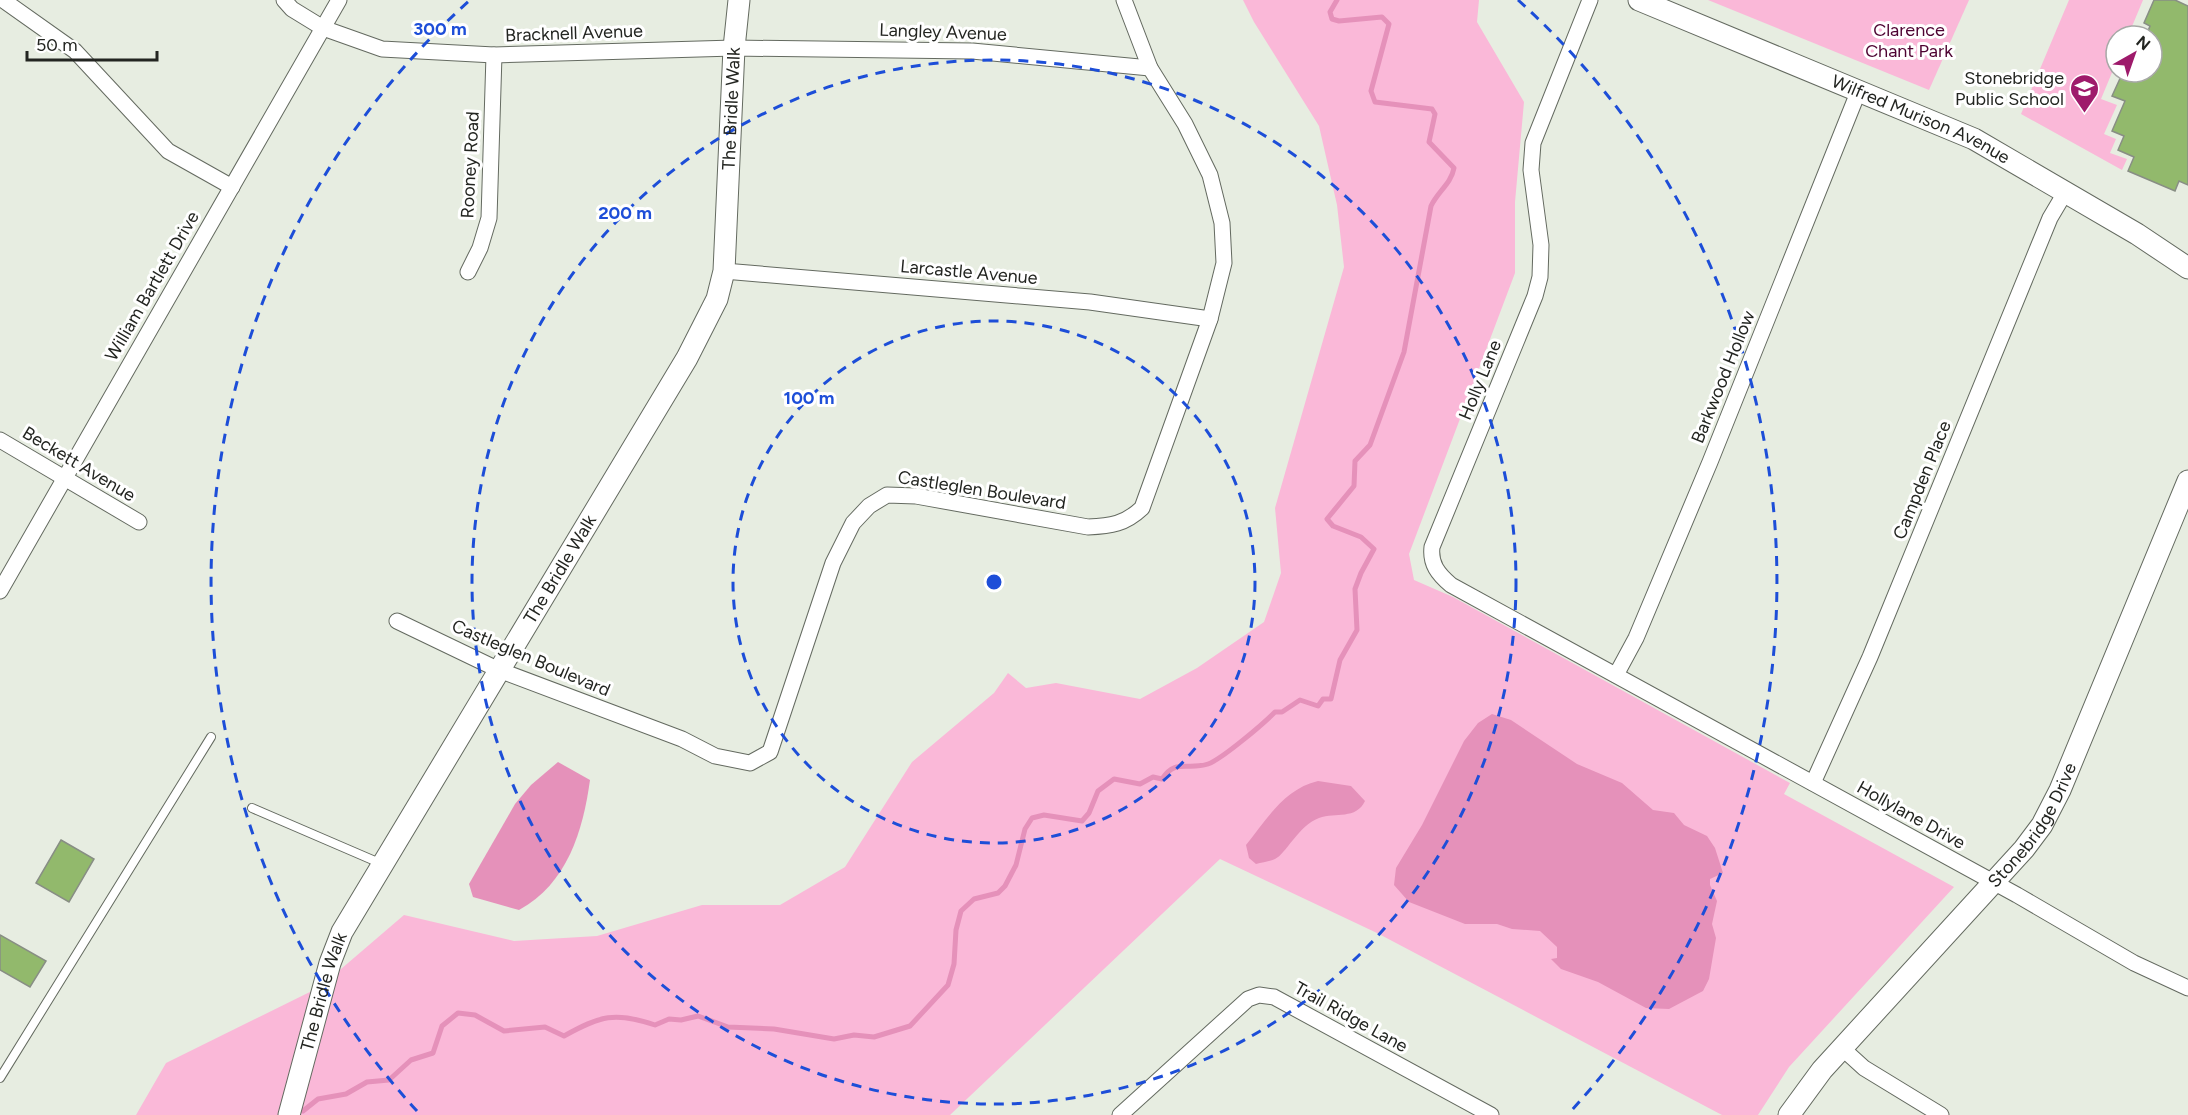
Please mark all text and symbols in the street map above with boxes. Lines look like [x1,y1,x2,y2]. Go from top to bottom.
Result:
text: 300 m [413,18,467,40]
street label: Langley Avenue [879,19,1007,45]
park label: Clarence Chant Park [1865,19,1953,62]
street label: Bracknell Avenue [505,20,643,46]
scale bar [27,24,158,62]
north arrow [2104,24,2164,84]
text: N [2132,32,2154,54]
text: 50 m [36,34,78,56]
street label: The Bridle Walk [718,46,745,170]
place label: Stonebridge Public School [1955,67,2064,110]
street label: Wilfred Murison Avenue [1828,70,2014,169]
school or university icon: Stonebridge Public School [2069,72,2101,114]
street label: Rooney Road [456,111,484,219]
text: 200 m [598,202,652,224]
street label: William Bartlett Drive [100,207,204,365]
street label: Larcastle Avenue [899,255,1039,289]
street label: Barkwood Hollow [1686,308,1760,446]
street label: Holly Lane [1454,337,1506,423]
text: 100 m [784,387,834,409]
street label: Campden Place [1888,417,1956,543]
street label: Beckett Avenue [19,422,140,506]
street label: Castleglen Boulevard [896,466,1068,514]
street label: The Bridle Walk [519,511,601,627]
centre of rings [984,572,1004,592]
street label: Castleglen Boulevard [448,615,614,701]
street label: Stonebridge Drive [1983,759,2081,892]
street label: Hollylane Drive [1853,776,1969,854]
street label: The Bridle Walk [296,929,352,1054]
street label: Trail Ridge Lane [1290,977,1412,1057]

